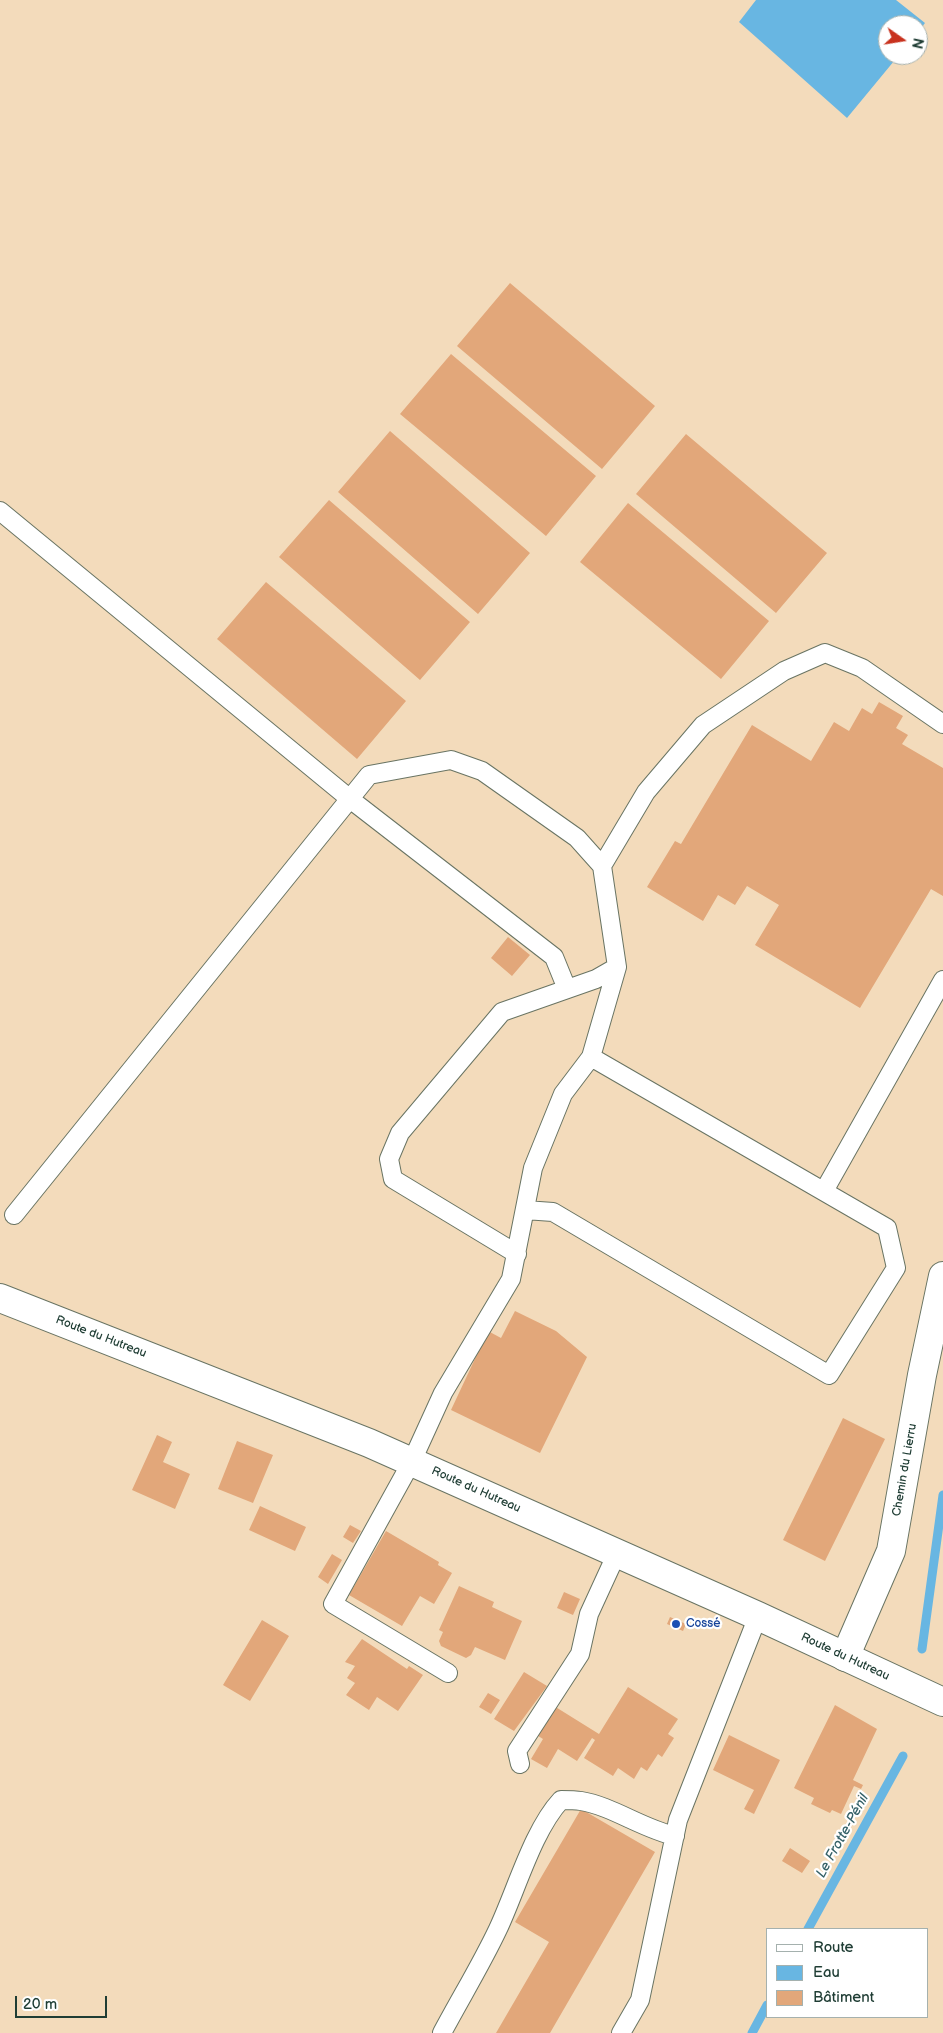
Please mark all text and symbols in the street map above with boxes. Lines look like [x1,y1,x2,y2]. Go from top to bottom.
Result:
north arrow [878,15,928,65]
text: N [908,36,927,50]
street label: Route du Hutreau [54,1313,148,1361]
street label: Chemin du Lierru [890,1422,920,1518]
street label: Route du Hutreau [429,1464,523,1516]
place label: Cossé [686,1617,720,1631]
marker: Cossé [670,1618,682,1630]
street label: Route du Hutreau [798,1630,892,1684]
water label: Le Frotte-Pénil [813,1791,873,1881]
legend [766,1928,928,2018]
text: Route [813,1938,853,1957]
text: Eau [813,1963,840,1982]
scale bar [18,1986,110,2018]
text: Bâtiment [813,1988,874,2007]
text: 20 m [23,1995,57,2014]

